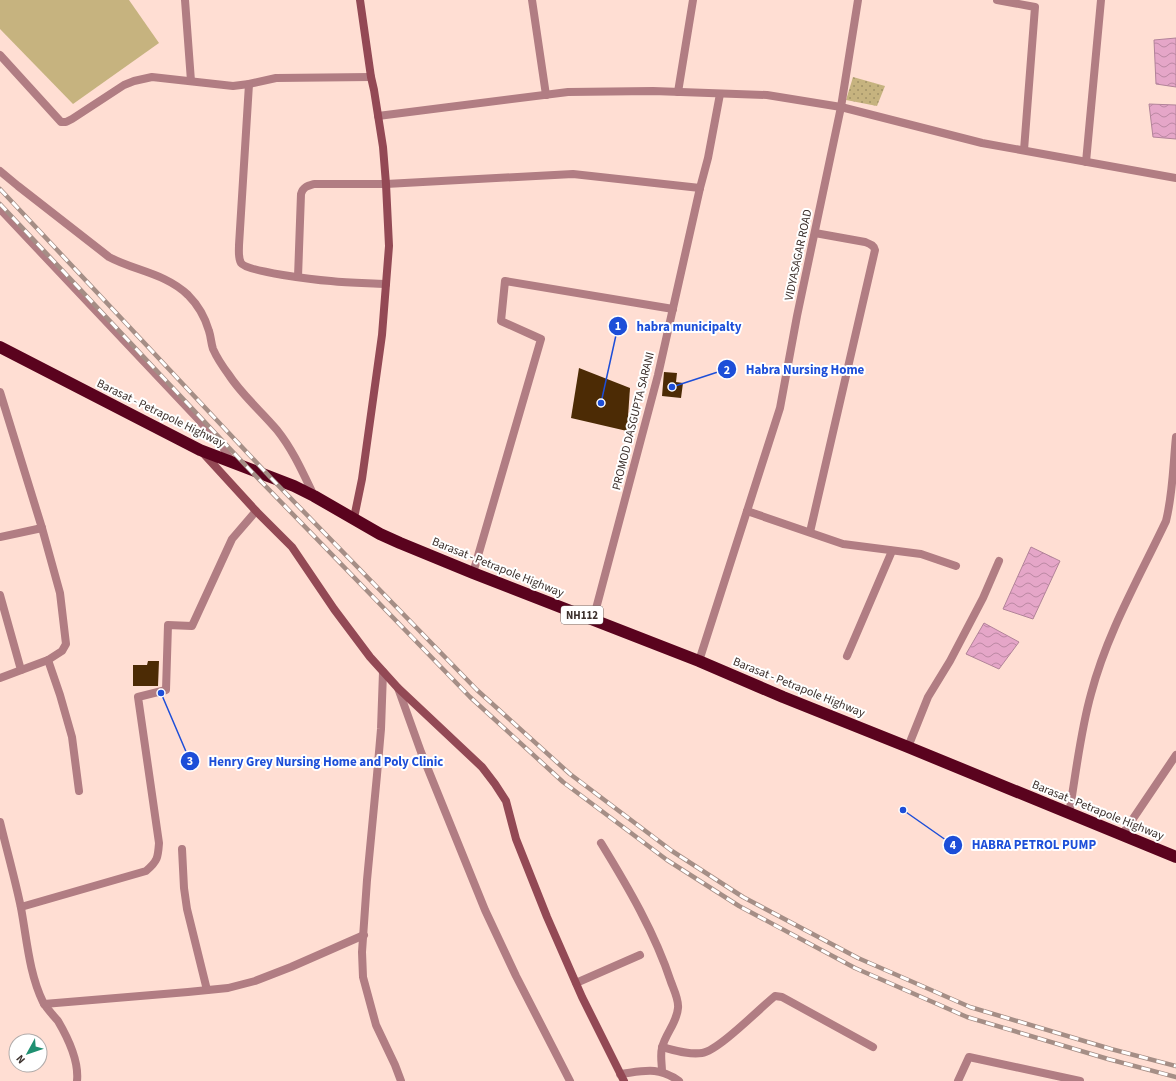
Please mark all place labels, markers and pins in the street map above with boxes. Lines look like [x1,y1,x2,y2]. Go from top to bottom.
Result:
callout: habra municipalty [608,314,749,339]
callout: Habra Nursing Home [717,357,872,382]
callout: Henry Grey Nursing Home and Poly Clinic [180,749,451,774]
callout: HABRA PETROL PUMP [943,832,1104,857]

